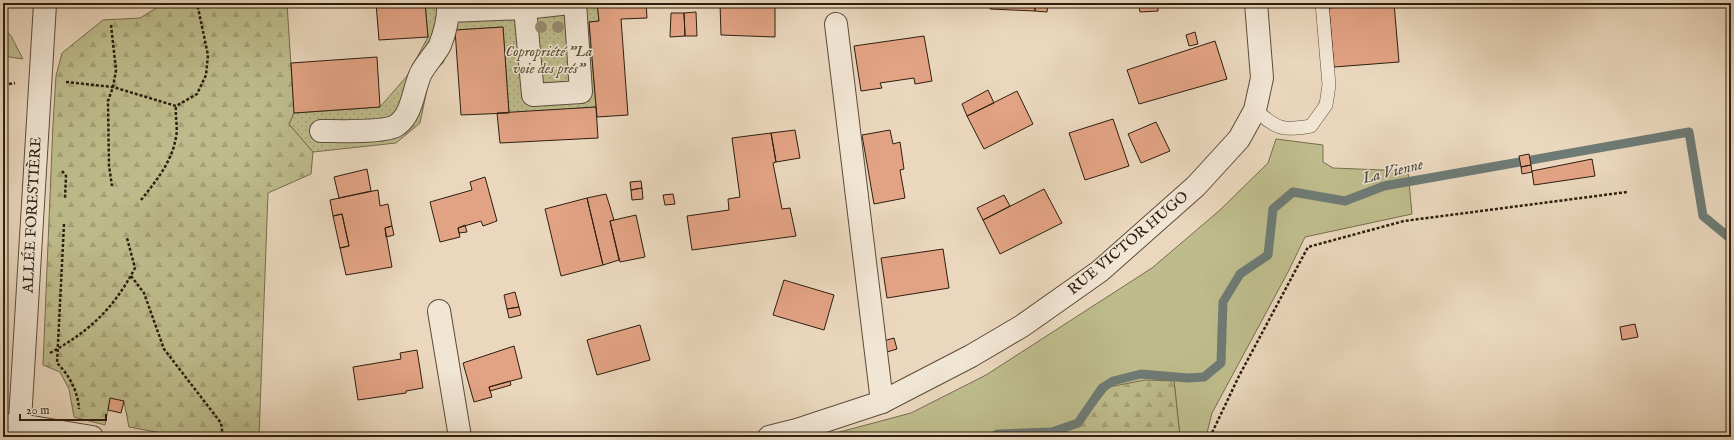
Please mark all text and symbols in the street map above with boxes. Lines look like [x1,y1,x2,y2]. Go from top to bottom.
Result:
park label: Copropriété "La voie des prés" [506,42,593,78]
street label: ALLÉE FORESTIÈRE [18,137,46,294]
water label: La Vienne [1360,155,1426,189]
street label: RUE VICTOR HUGO [1064,187,1192,299]
scale bar [20,396,106,422]
text: 20 m [26,403,49,418]

